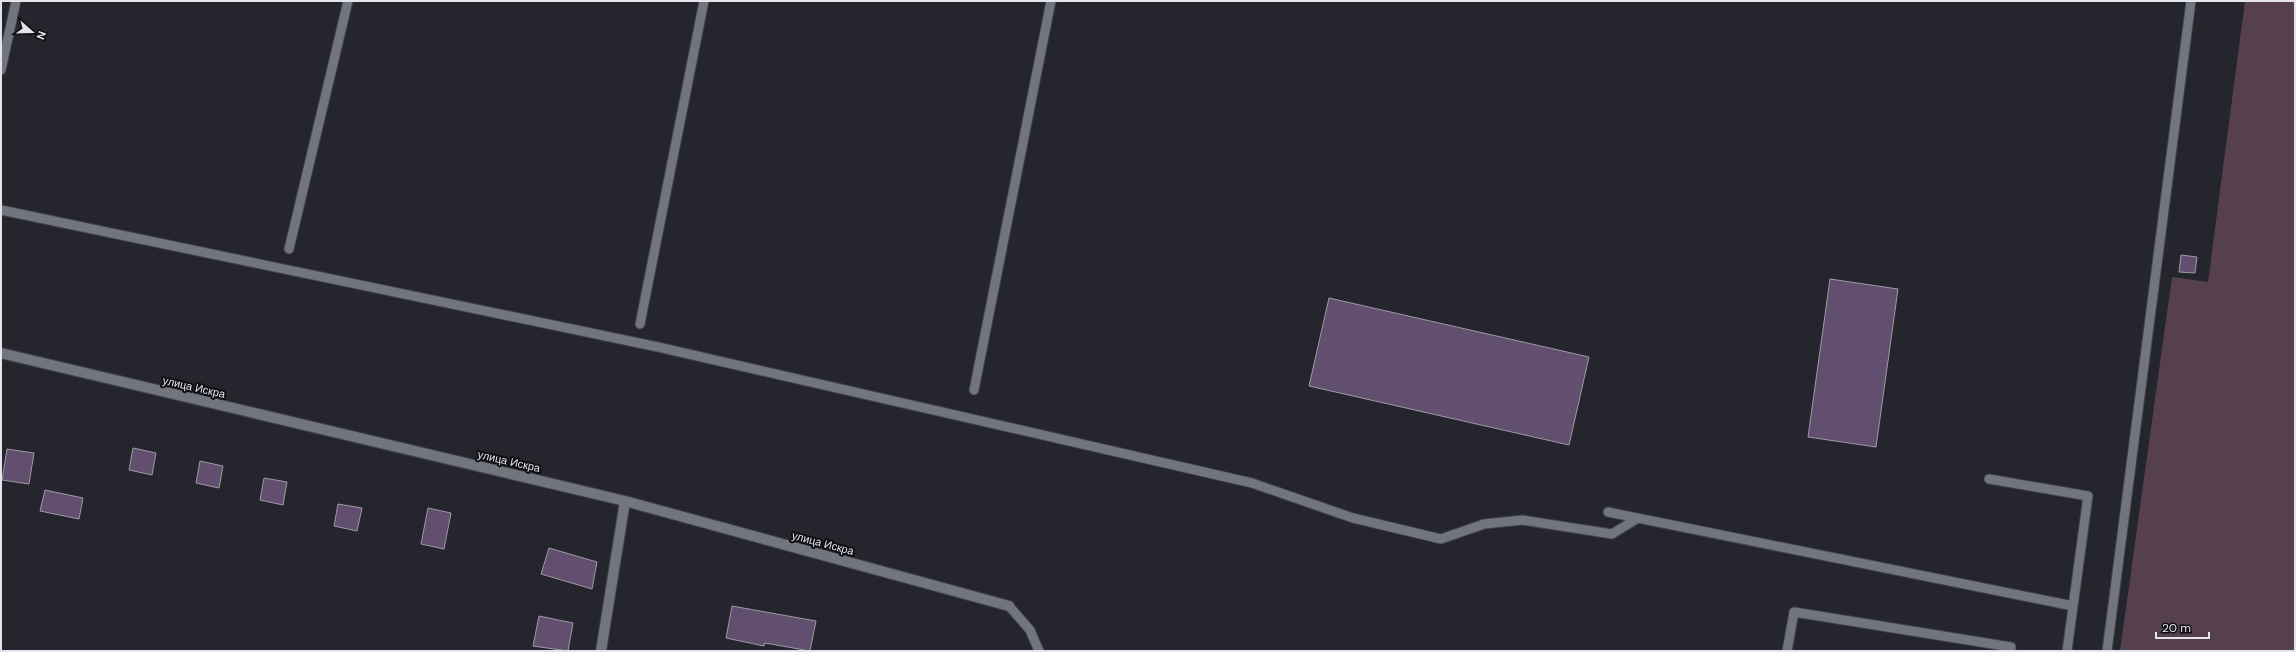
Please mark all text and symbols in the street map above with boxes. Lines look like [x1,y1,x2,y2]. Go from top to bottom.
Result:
north arrow [12,12,52,52]
text: N [33,29,49,42]
street label: улица Искра [161,373,227,401]
street label: улица Искра [476,447,542,475]
street label: улица Искра [790,528,856,558]
scale bar [2156,614,2209,640]
text: 20 m [2162,620,2191,636]

